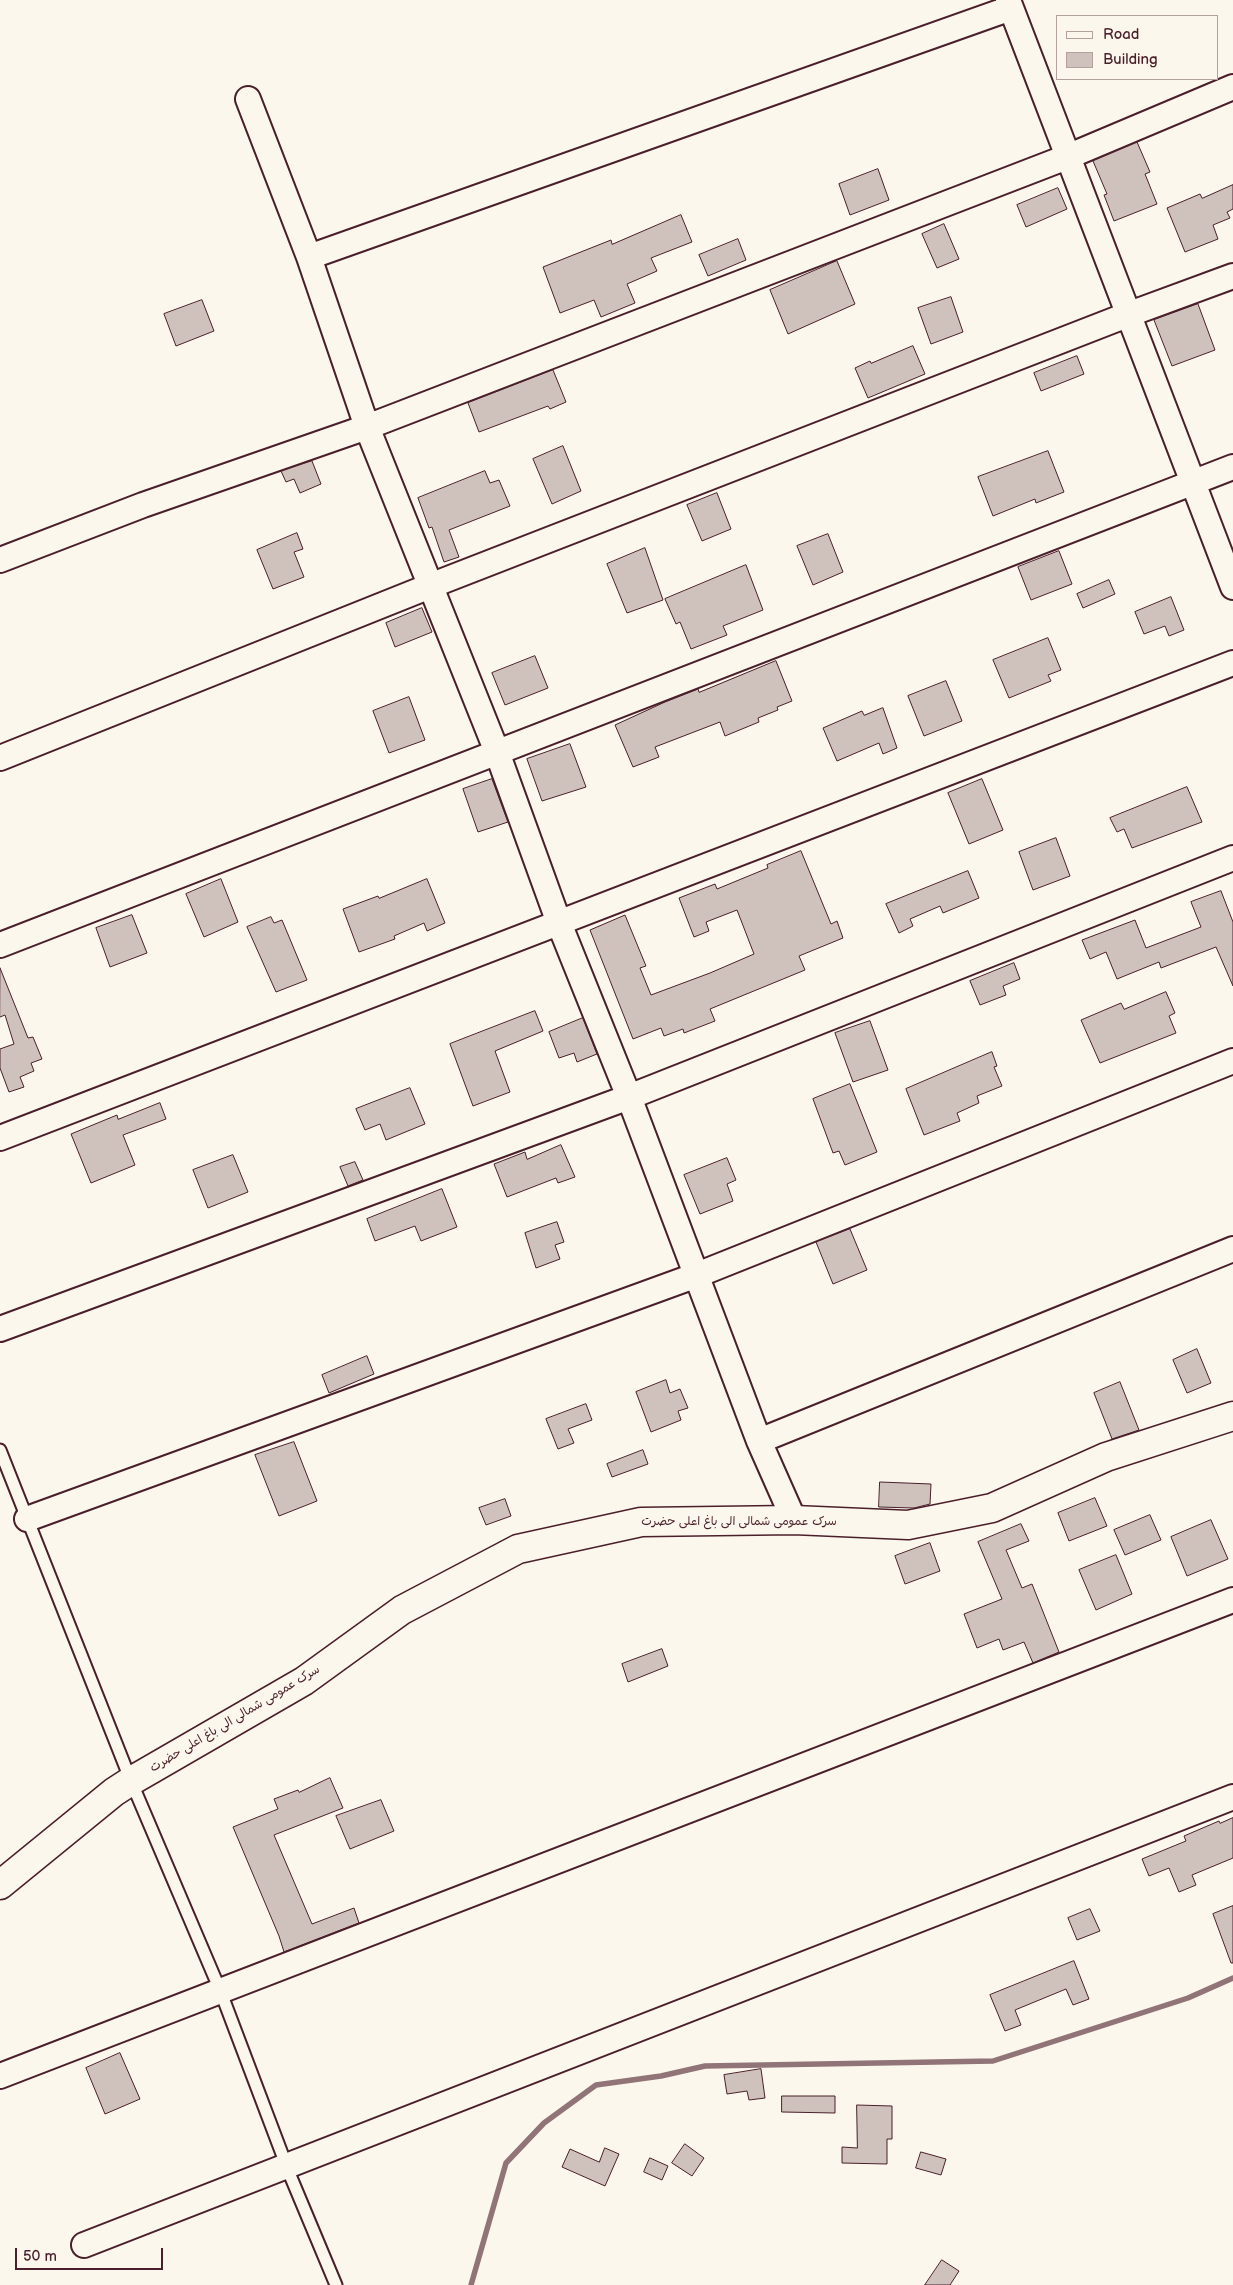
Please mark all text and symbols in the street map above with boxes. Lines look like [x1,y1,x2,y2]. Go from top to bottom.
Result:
legend [1056,15,1218,80]
text: Road [1103,25,1139,44]
text: Building [1103,50,1158,69]
street label: سرک عمومی شمالی الی باغ اعلی حضرت [641,1515,837,1529]
street label: سرک عمومی شمالی الی باغ اعلی حضرت [147,1662,323,1776]
scale bar [18,2238,165,2270]
text: 50 m [23,2247,57,2266]

